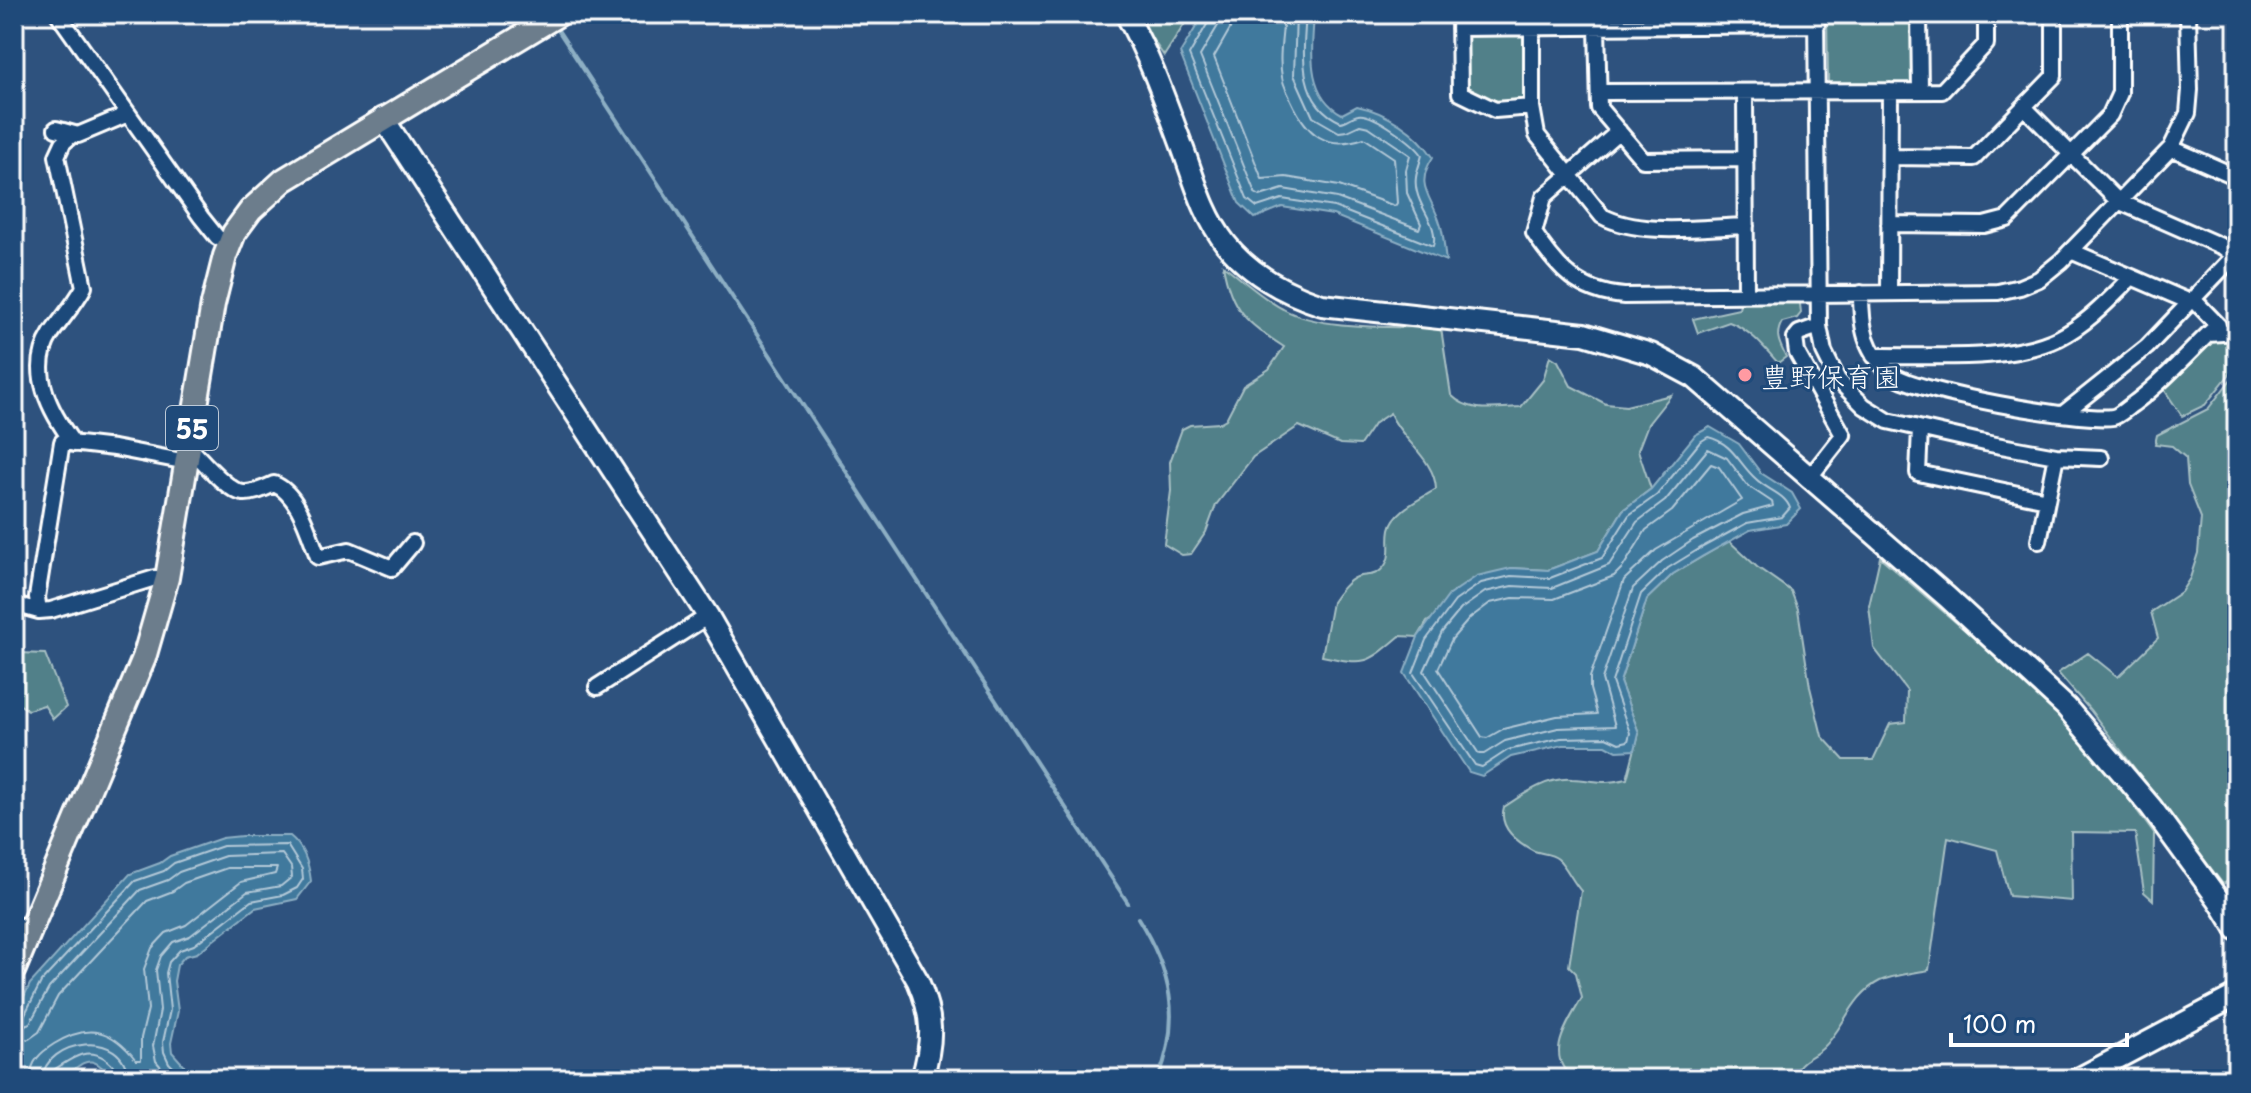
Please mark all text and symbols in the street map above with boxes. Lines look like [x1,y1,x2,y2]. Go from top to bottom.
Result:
place label: 豊野保育園 [1761,354,1901,397]
marker: 豊野保育園 [1736,366,1754,384]
road number: 55 [166,406,218,450]
scale bar [1951,997,2127,1047]
text: 100 m [1963,1005,2036,1041]

